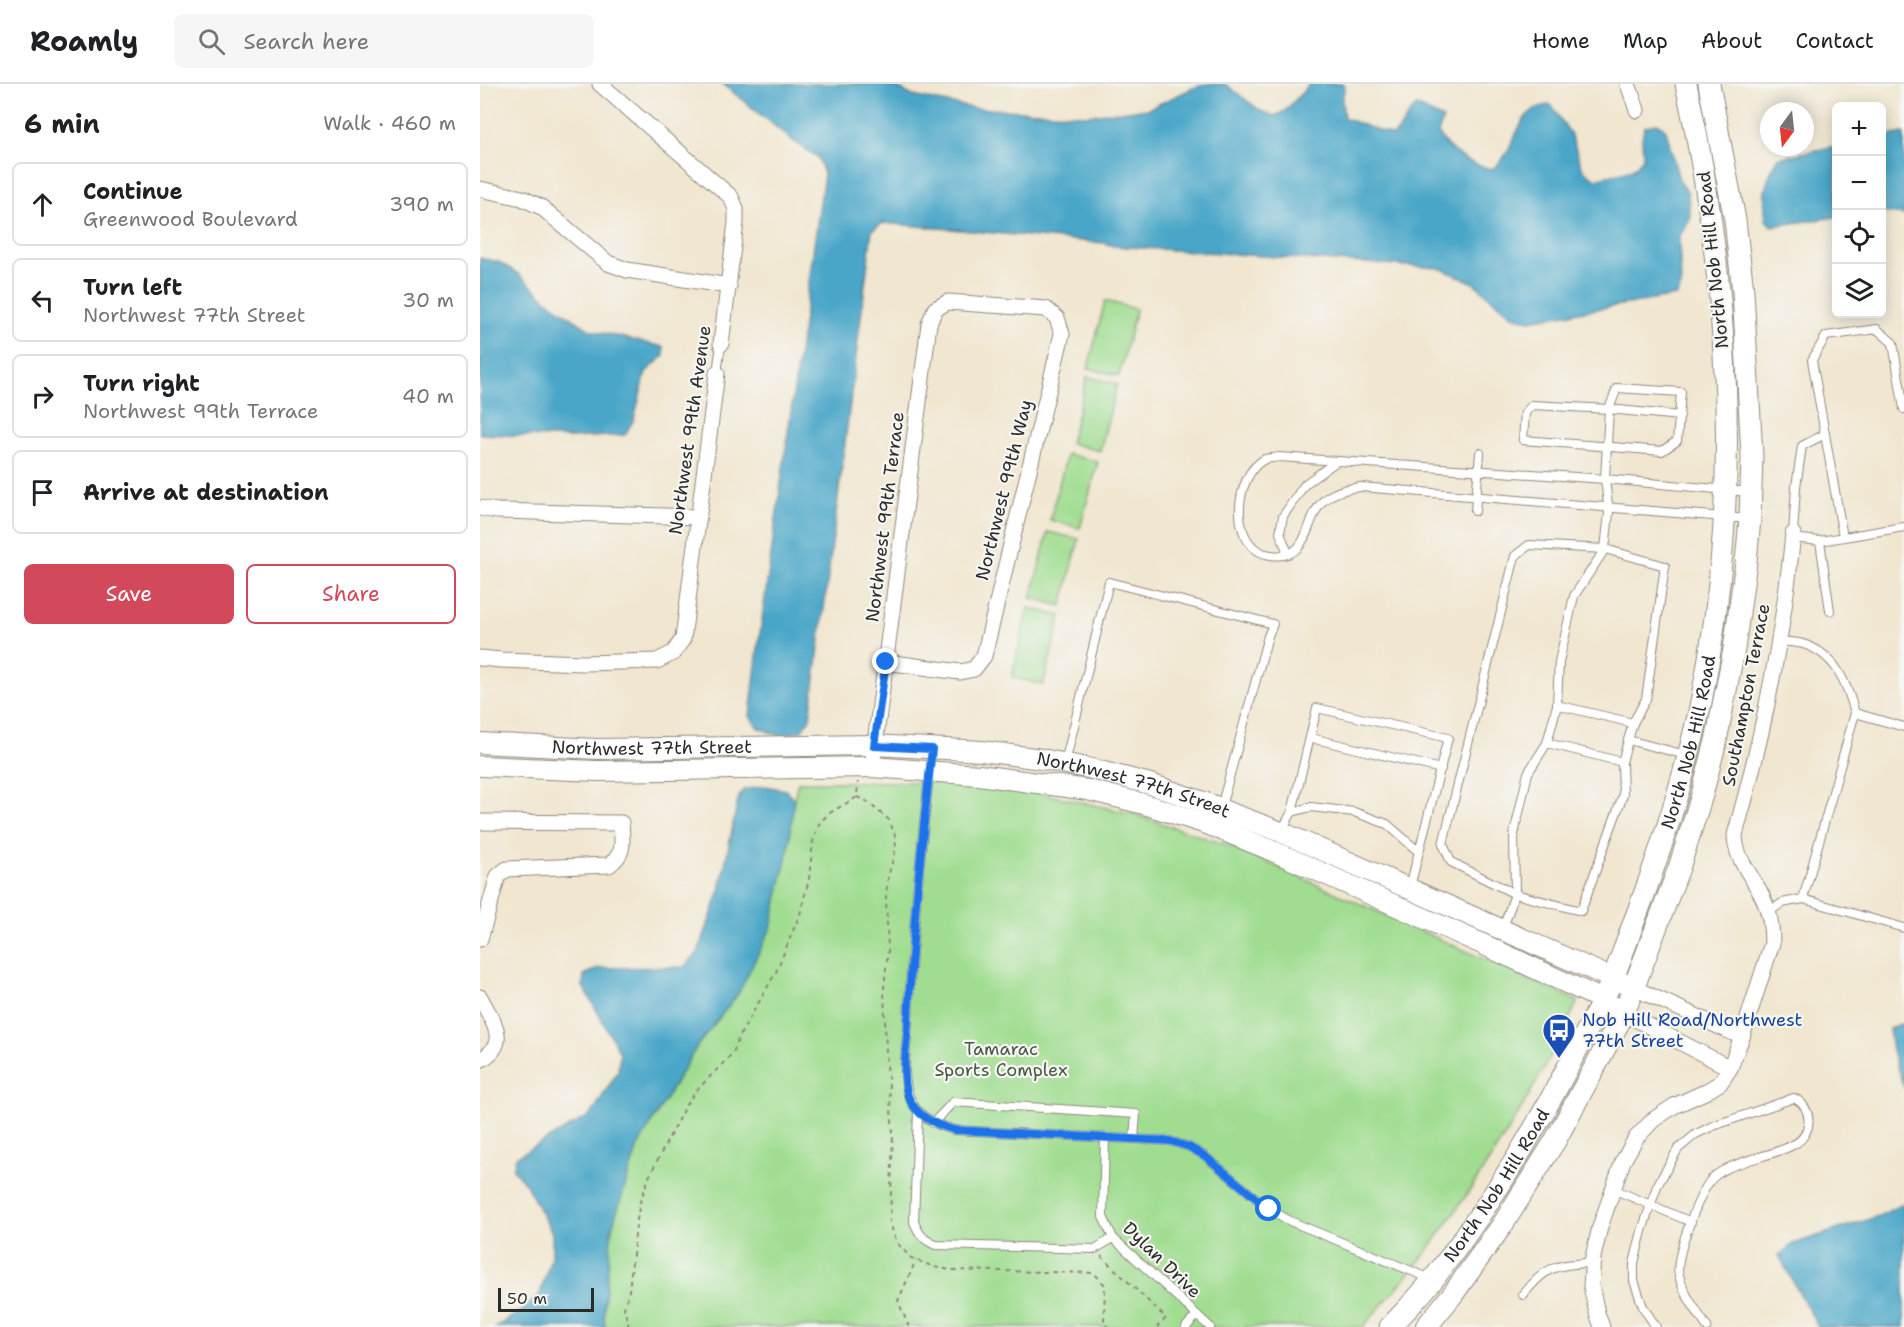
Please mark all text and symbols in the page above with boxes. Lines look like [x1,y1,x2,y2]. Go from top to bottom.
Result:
search box [174,14,594,68]
text: Roamly [30,22,138,60]
icon: search [195,25,228,58]
text: Search here [243,27,369,56]
text: Home [1532,27,1590,55]
text: Map [1623,27,1668,55]
text: About [1701,27,1762,55]
text: Contact [1795,27,1874,55]
north arrow [1760,102,1814,156]
map controls [1832,102,1886,318]
button: + [1832,102,1886,156]
text: 6 min [24,106,100,141]
text: Walk · 460 m [323,110,456,136]
button: − [1832,156,1886,210]
street label: North Nob Hill Road [1692,170,1734,350]
text: Continue [83,177,183,206]
icon: ahead [26,188,59,221]
text: 390 m [389,191,454,217]
text: Greenwood Boulevard [83,206,298,232]
button: locate [1832,210,1886,264]
button: layers [1832,264,1886,318]
text: Turn left [83,273,182,302]
icon: left [26,284,59,317]
text: 30 m [402,287,454,313]
text: Northwest 77th Street [83,302,306,328]
street label: Northwest 99th Avenue [663,324,717,536]
text: Turn right [83,369,200,398]
icon: right [26,380,59,413]
text: 40 m [402,383,454,409]
street label: Northwest 99th Way [970,397,1038,583]
text: Northwest 99th Terrace [83,398,318,424]
street label: Northwest 99th Terrace [860,410,910,624]
icon: arrive [26,476,59,509]
text: Arrive at destination [83,478,329,507]
button: Save [24,564,234,624]
button: Share [246,564,456,624]
street label: Southampton Terrace [1717,602,1775,788]
route end [872,648,898,674]
street label: North Nob Hill Road [1655,653,1721,832]
street label: Northwest 77th Street [551,735,752,761]
street label: Northwest 77th Street [1035,746,1234,824]
place label: Nob Hill Road/Northwest 77th Street [1582,1008,1803,1053]
bus stop icon: Nob Hill Road/Northwest 77th Street [1541,1012,1577,1059]
park label: Tamarac Sports Complex [934,1037,1068,1082]
street label: North Nob Hill Road [1438,1104,1555,1267]
route start [1255,1195,1281,1221]
street label: Dylan Drive [1118,1217,1206,1303]
scale bar [498,1285,594,1312]
text: 50 m [507,1288,547,1309]

